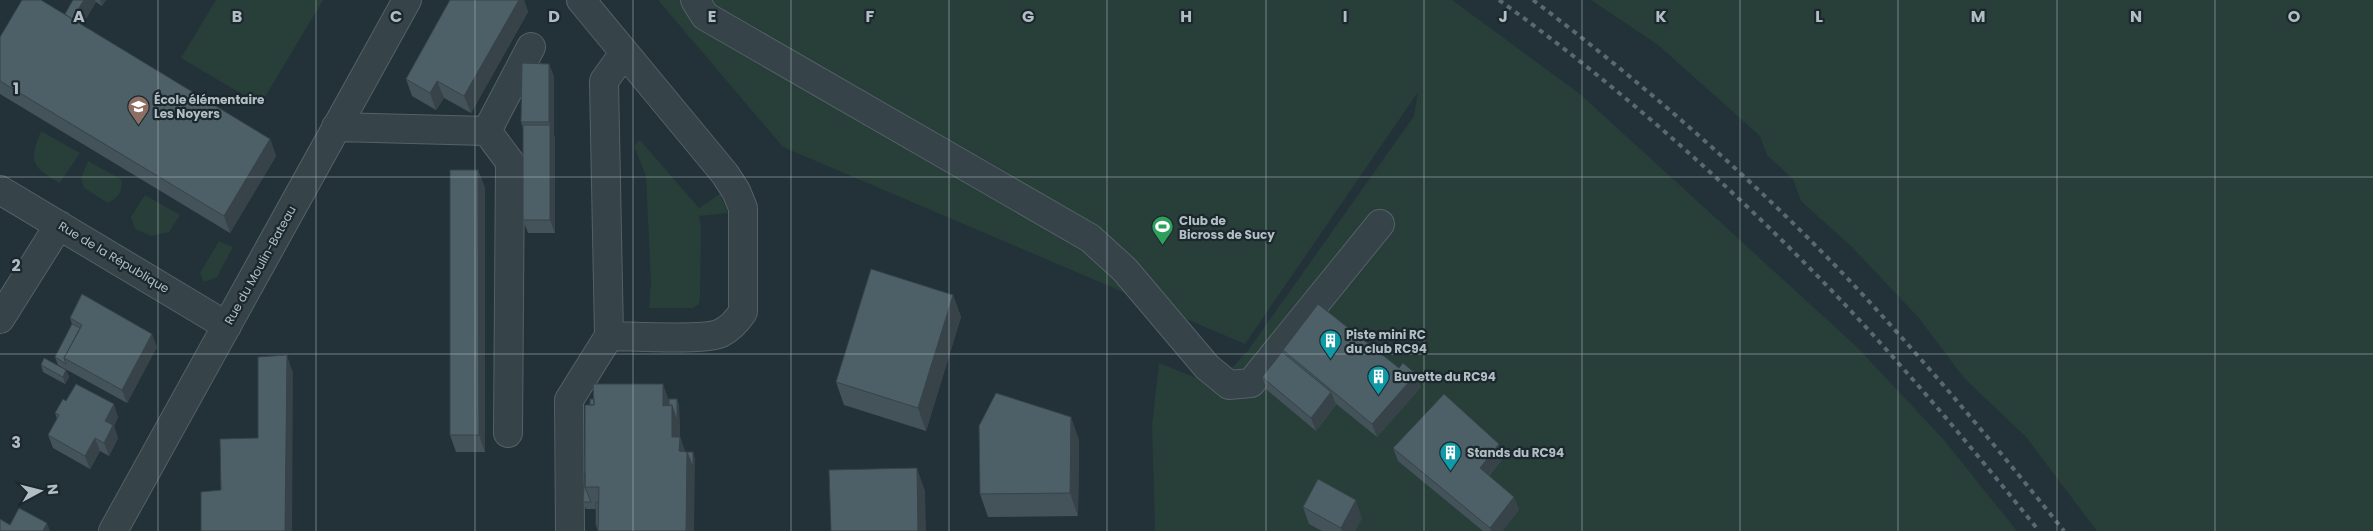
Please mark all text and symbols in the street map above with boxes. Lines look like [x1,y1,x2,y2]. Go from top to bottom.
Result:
text: A [73,5,85,28]
text: B [232,5,242,28]
text: C [390,5,402,28]
text: D [548,5,560,28]
text: E [708,5,716,28]
text: F [866,5,875,28]
text: G [1022,5,1034,28]
text: H [1180,5,1192,28]
text: I [1343,5,1347,28]
text: J [1498,5,1508,28]
text: K [1655,5,1667,28]
text: L [1815,5,1823,28]
text: M [1971,5,1985,28]
text: N [2130,5,2142,28]
text: O [2288,5,2301,28]
text: 1 [13,77,19,100]
place label: École élémentaire Les Noyers [154,91,265,122]
school or university icon: École élémentaire Les Noyers [126,94,150,125]
street label: Rue du Moulin-Bateau [220,202,300,328]
place label: Club de Bicross de Sucy [1179,212,1275,243]
sports icon: Club de Bicross de Sucy [1151,215,1175,246]
street label: Rue de la République [55,217,173,297]
text: 2 [11,254,21,277]
place label: Piste mini RC du club RC94 [1346,326,1427,357]
building icon: Piste mini RC du club RC94 [1318,329,1342,360]
building icon: Buvette du RC94 [1366,364,1390,395]
place label: Buvette du RC94 [1394,368,1496,385]
text: 3 [11,431,21,454]
building icon: Stands du RC94 [1439,440,1463,471]
place label: Stands du RC94 [1467,444,1564,461]
north arrow [15,466,65,516]
text: N [42,483,63,496]

